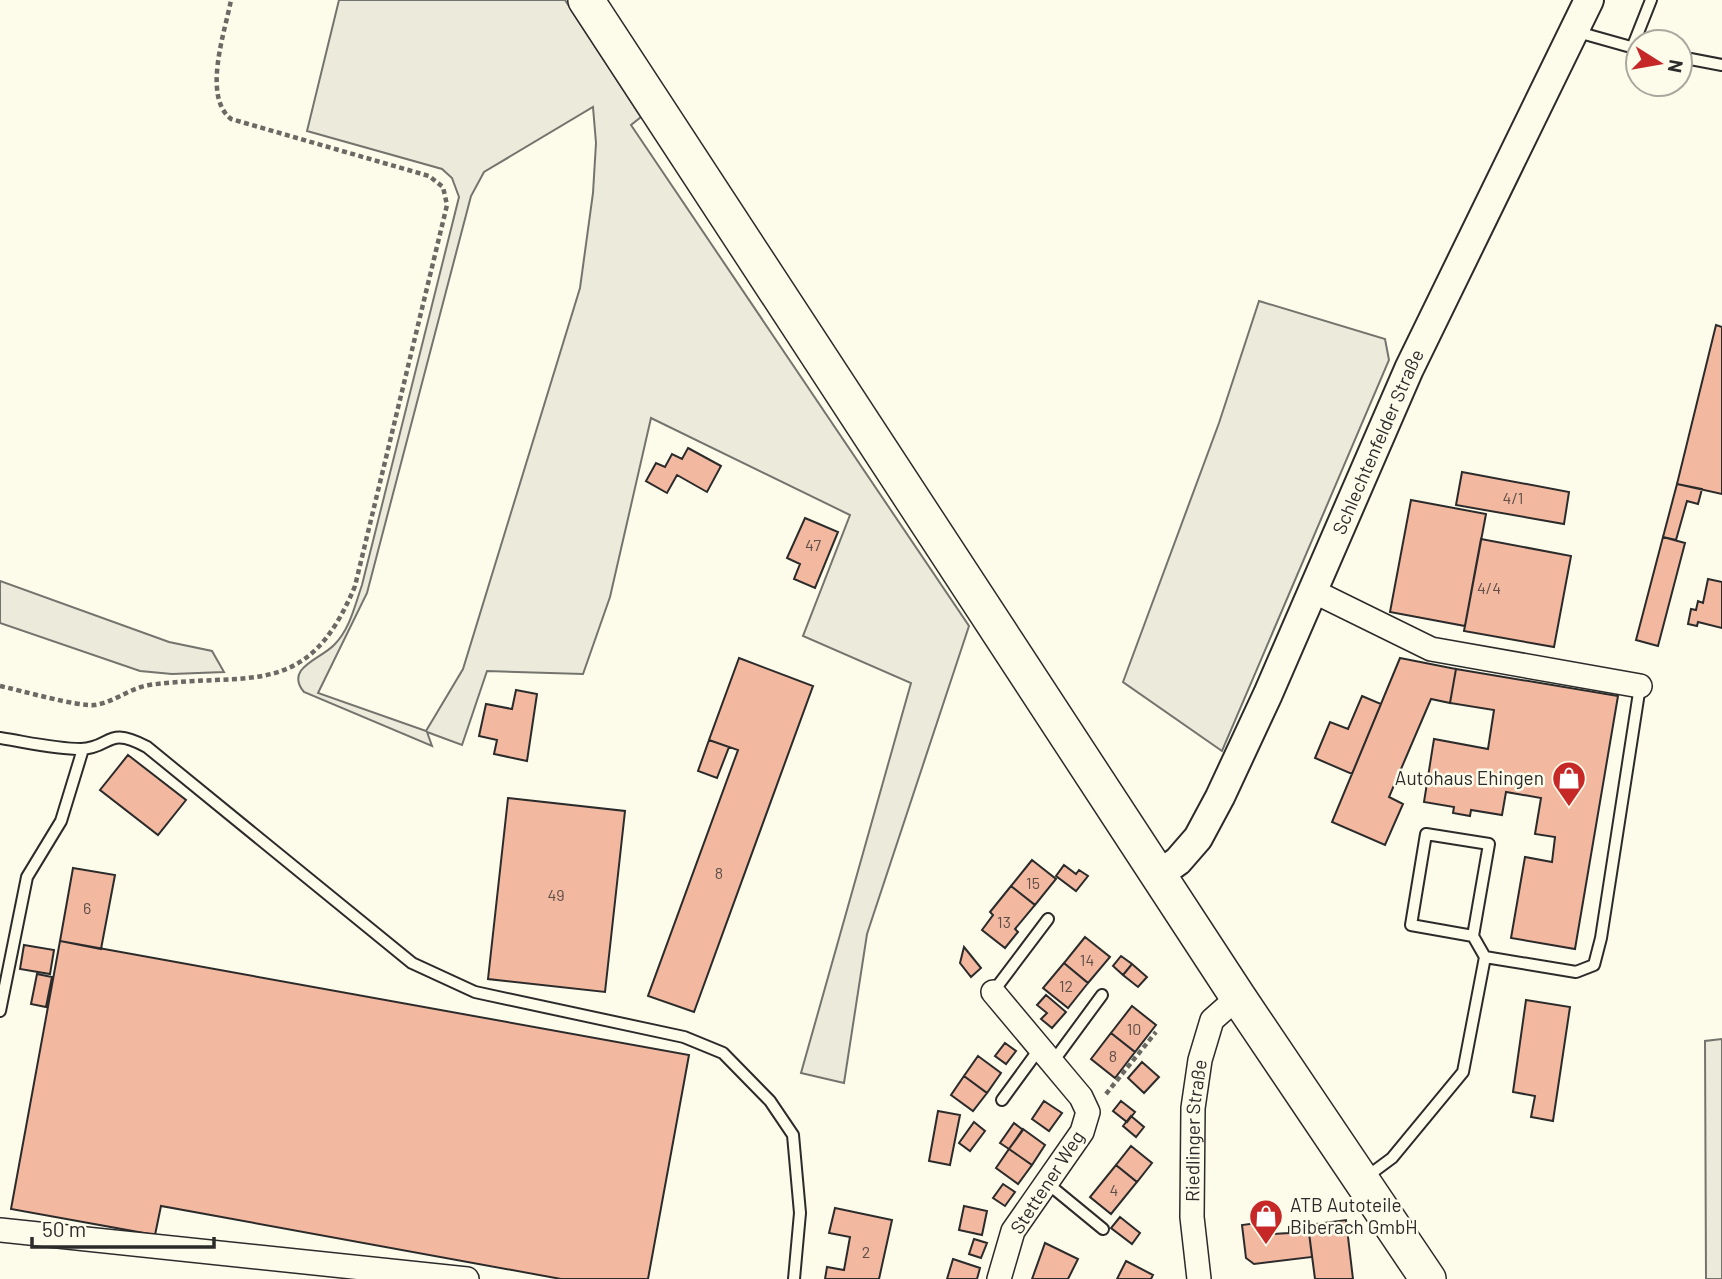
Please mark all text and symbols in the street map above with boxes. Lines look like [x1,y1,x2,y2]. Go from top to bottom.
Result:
north arrow [1624,28,1694,98]
text: N [1664,58,1689,75]
street label: Schlechtenfelder Straße [1327,345,1428,538]
house number: 4/1 [1503,488,1523,507]
house number: 47 [805,535,821,554]
house number: 4/4 [1477,578,1501,597]
shop icon: Autohaus Ehingen [1550,759,1588,808]
place label: Autohaus Ehingen [1395,766,1544,789]
house number: 8 [715,863,723,882]
house number: 15 [1026,873,1040,892]
house number: 49 [547,885,565,904]
house number: 6 [83,898,91,917]
house number: 13 [997,912,1011,931]
house number: 14 [1080,950,1094,969]
house number: 12 [1059,976,1073,995]
house number: 10 [1127,1019,1141,1038]
house number: 8 [1109,1046,1117,1065]
street label: Riedlinger Straße [1180,1058,1211,1202]
street label: Stettener Weg [1005,1126,1088,1238]
house number: 4 [1110,1180,1118,1199]
place label: ATB Autoteile Biberach GmbH [1290,1193,1418,1238]
shop icon: ATB Autoteile Biberach GmbH [1247,1197,1285,1246]
scale bar [32,1206,214,1250]
text: 50 m [42,1216,86,1241]
house number: 2 [862,1242,870,1261]

